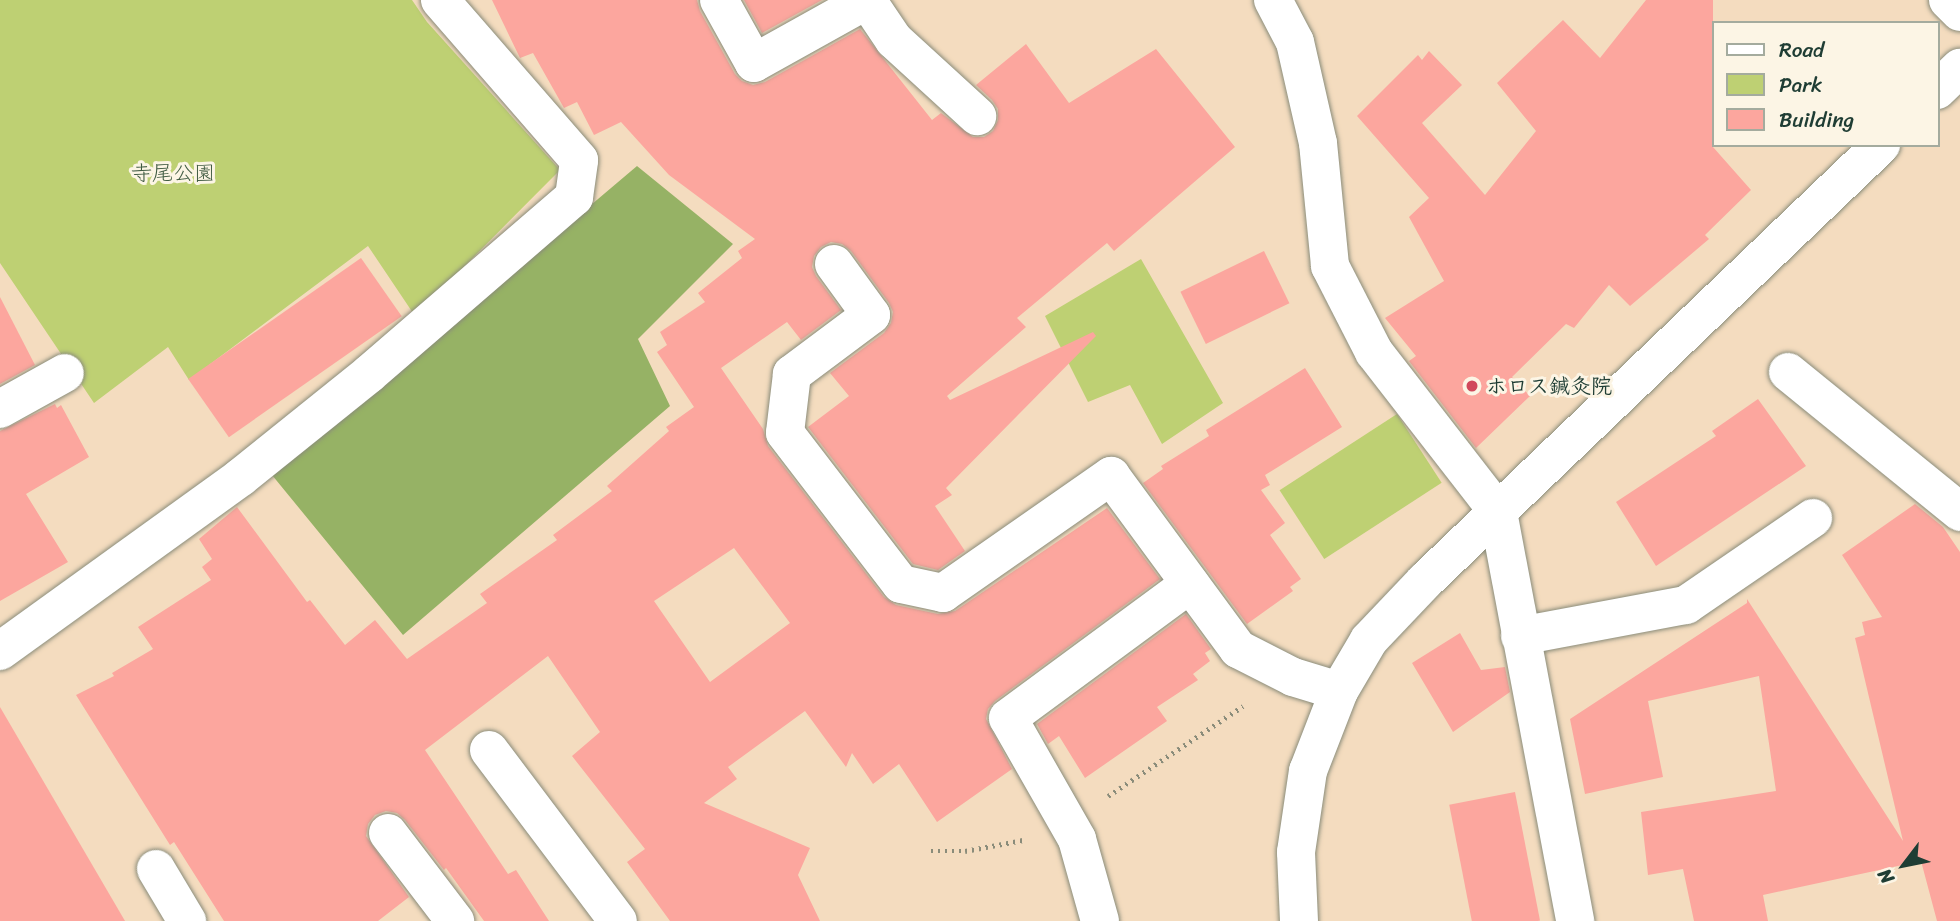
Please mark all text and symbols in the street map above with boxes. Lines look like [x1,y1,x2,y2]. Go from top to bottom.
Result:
legend [1712,21,1939,147]
text: Road [1779,31,1824,69]
text: Park [1779,66,1822,104]
text: Building [1779,101,1854,139]
park label: 寺尾公園 [131,160,215,186]
place label: ホロス鍼灸院 [1486,373,1612,399]
marker: ホロス鍼灸院 [1464,378,1480,394]
north arrow [1869,830,1939,900]
text: N [1868,862,1903,891]

